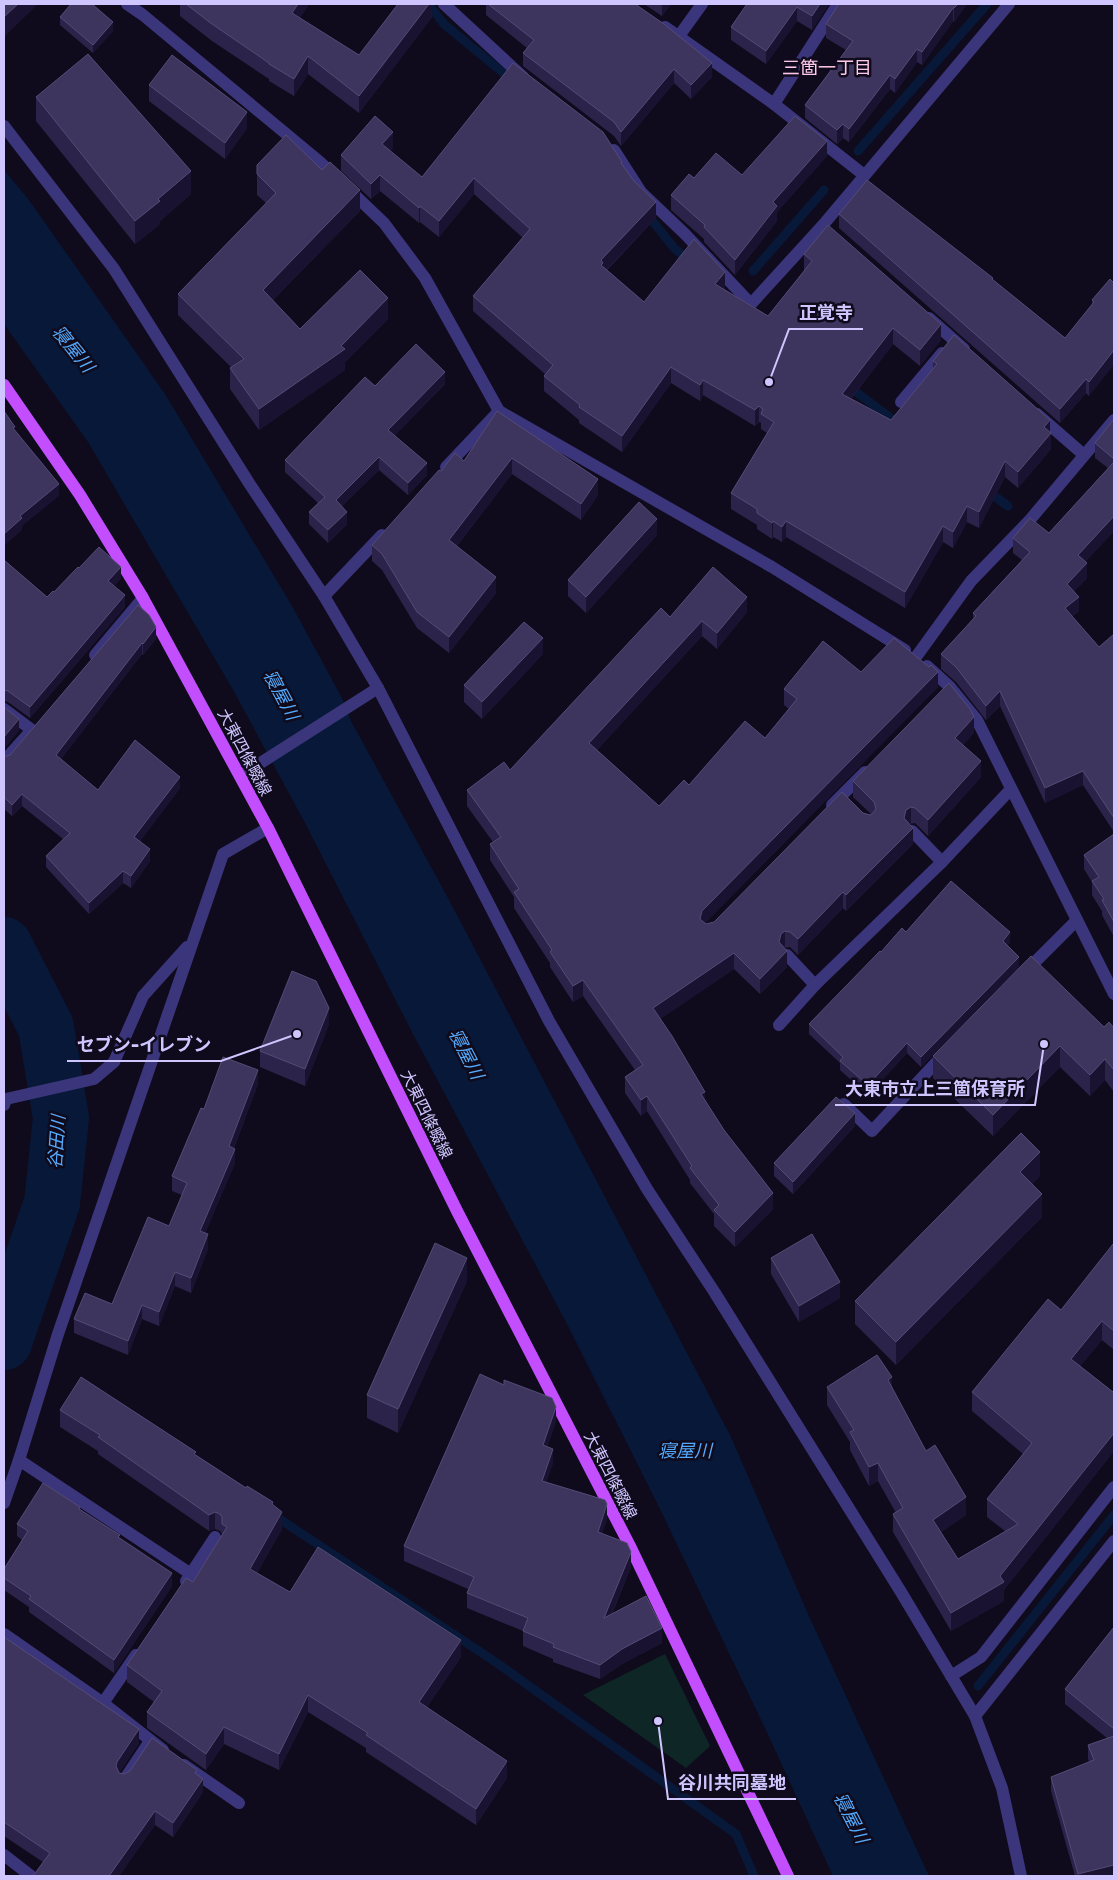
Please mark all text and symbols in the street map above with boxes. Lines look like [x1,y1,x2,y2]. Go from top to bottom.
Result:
district label: 三箇一丁目 [782,57,872,79]
callout: 正覚寺 [789,296,863,329]
text: 正覚寺 [799,302,853,324]
water label: 寝屋川 [47,321,100,378]
water label: 寝屋川 [259,666,304,726]
street label: 大東四條畷線 [214,705,275,799]
water label: 寝屋川 [444,1025,489,1085]
callout: セブン-イレブン [67,1028,221,1061]
text: セブン-イレブン [77,1034,211,1056]
street label: 大東四條畷線 [397,1067,456,1162]
callout: 大東市立上三箇保育所 [835,1072,1035,1105]
text: 大東市立上三箇保育所 [845,1078,1025,1100]
water label: 谷田川 [44,1112,70,1170]
street label: 大東四條畷線 [580,1428,641,1522]
water label: 寝屋川 [658,1440,714,1462]
callout: 谷川共同墓地 [668,1766,796,1799]
text: 谷川共同墓地 [678,1772,786,1794]
water label: 寝屋川 [829,1789,874,1849]

